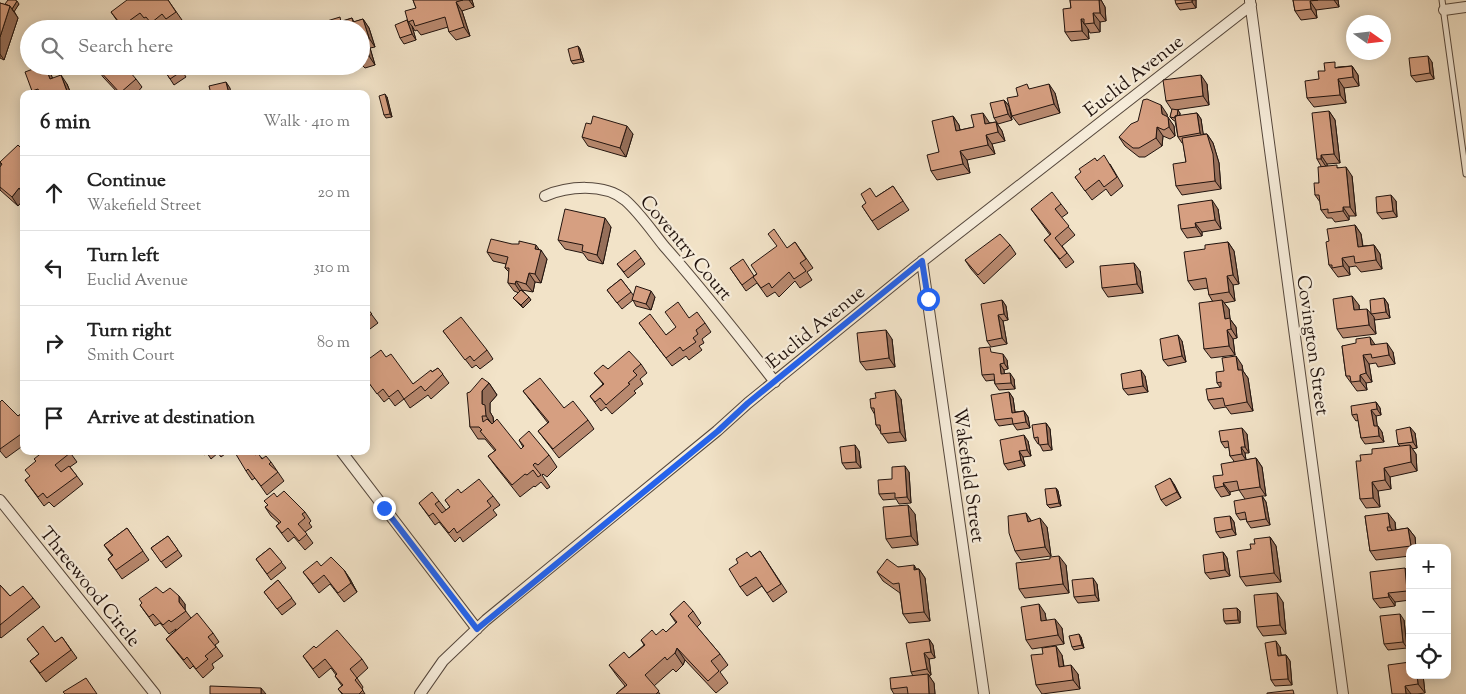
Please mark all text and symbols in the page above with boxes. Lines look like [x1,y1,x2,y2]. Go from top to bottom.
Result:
north arrow [1346,15,1391,60]
search box [20,20,370,75]
street label: Euclid Avenue [1079,29,1190,124]
icon: search [38,34,66,62]
text: Search here [78,34,173,61]
text: 6 min [40,108,91,138]
text: Walk · 410 m [263,111,350,134]
text: Continue [87,168,166,195]
icon: ahead [40,179,68,207]
text: 20 m [317,182,350,205]
street label: Coventry Court [633,190,738,308]
text: Wakefield Street [87,195,201,218]
text: Turn left [87,243,159,270]
icon: left [40,254,68,282]
text: 310 m [313,257,350,280]
text: Euclid Avenue [87,270,188,293]
street label: Covington Street [1288,273,1335,418]
street label: Euclid Avenue [762,280,872,376]
route start [917,288,940,311]
text: Turn right [87,318,171,345]
icon: right [40,329,68,357]
text: 80 m [317,332,350,355]
text: Smith Court [87,345,174,368]
icon: arrive [40,404,68,432]
text: Arrive at destination [87,405,255,432]
street label: Wakefield Street [945,406,990,545]
route end [373,497,396,520]
street label: Threewood Circle [32,522,146,654]
map controls [1406,544,1451,679]
button: + [1406,544,1451,589]
button: − [1406,589,1451,634]
button: locate [1406,634,1451,679]

